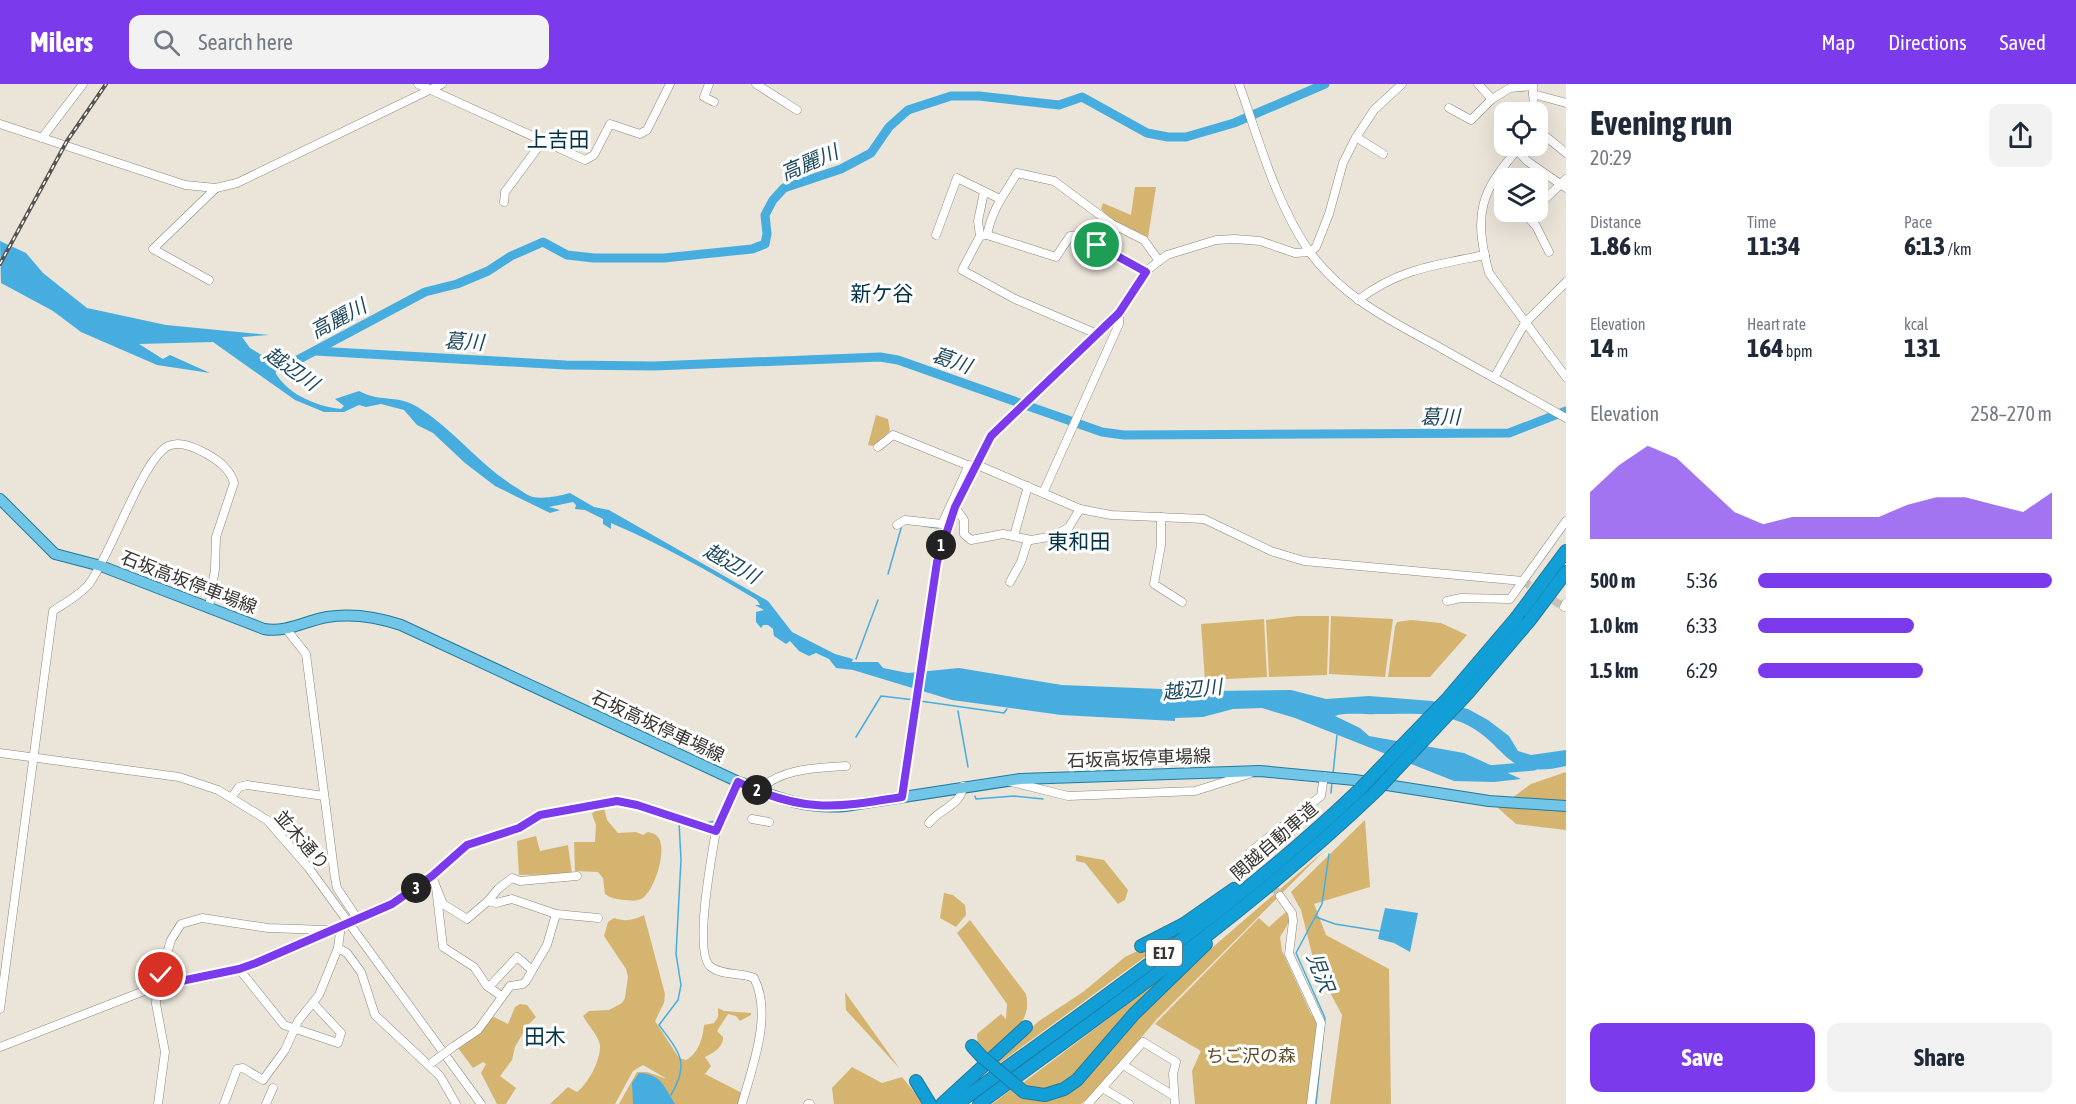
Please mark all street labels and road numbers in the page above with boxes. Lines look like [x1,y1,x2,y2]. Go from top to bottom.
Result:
street label: 石坂高坂停車場線 [118,546,260,618]
street label: 石坂高坂停車場線 [588,686,728,766]
street label: 石坂高坂停車場線 [1067,745,1211,771]
street label: 関越自動車道 [1226,798,1322,884]
street label: 並木通り [270,806,334,874]
road number: E17 [1146,940,1182,966]

